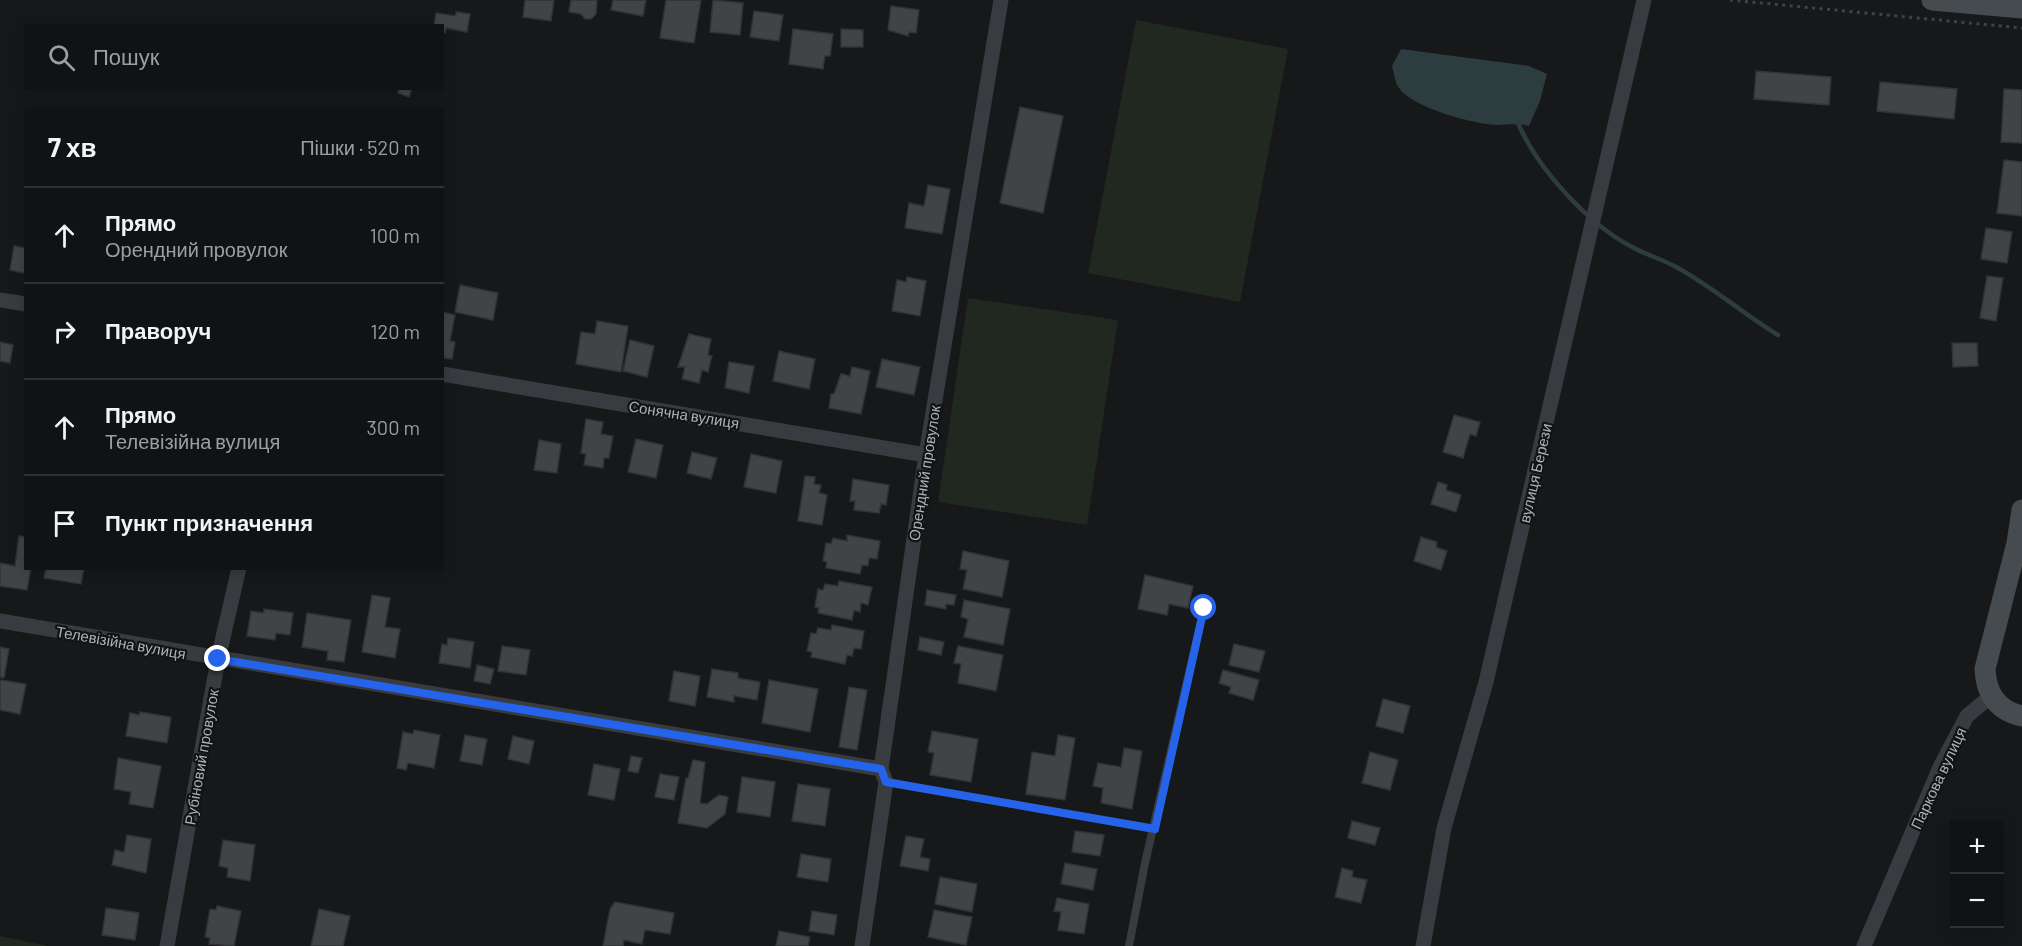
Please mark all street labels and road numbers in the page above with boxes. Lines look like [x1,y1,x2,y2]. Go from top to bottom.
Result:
street label: Сонячна вулиця [627,396,741,432]
street label: Орендний провулок [904,404,944,542]
street label: вулиця Берези [1515,422,1555,524]
street label: Телевізійна вулиця [55,622,187,662]
street label: Рубіновий провулок [180,687,222,826]
street label: Паркова вулиця [1907,724,1969,832]

